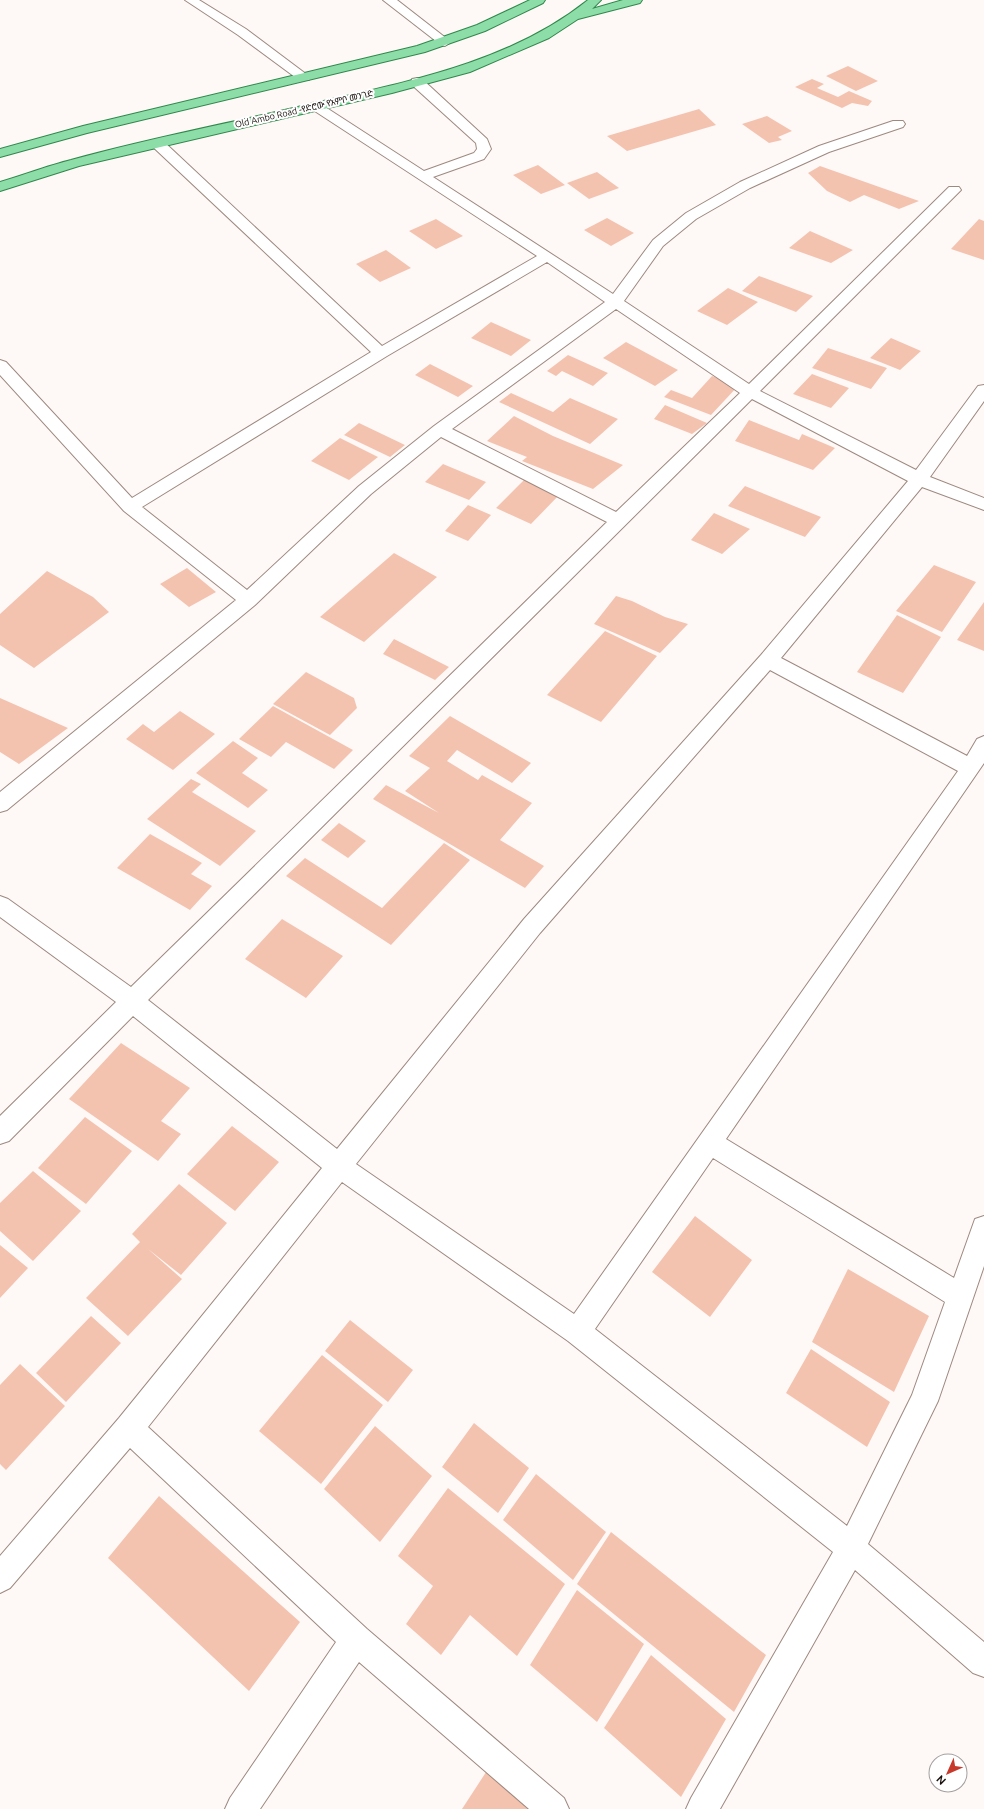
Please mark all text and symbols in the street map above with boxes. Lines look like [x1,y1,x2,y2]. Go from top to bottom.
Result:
street label: Old Ambo Road -የድሮው የአምቦ መንገድ [234,88,375,130]
north arrow [928,1753,968,1793]
text: N [934,1773,948,1787]

